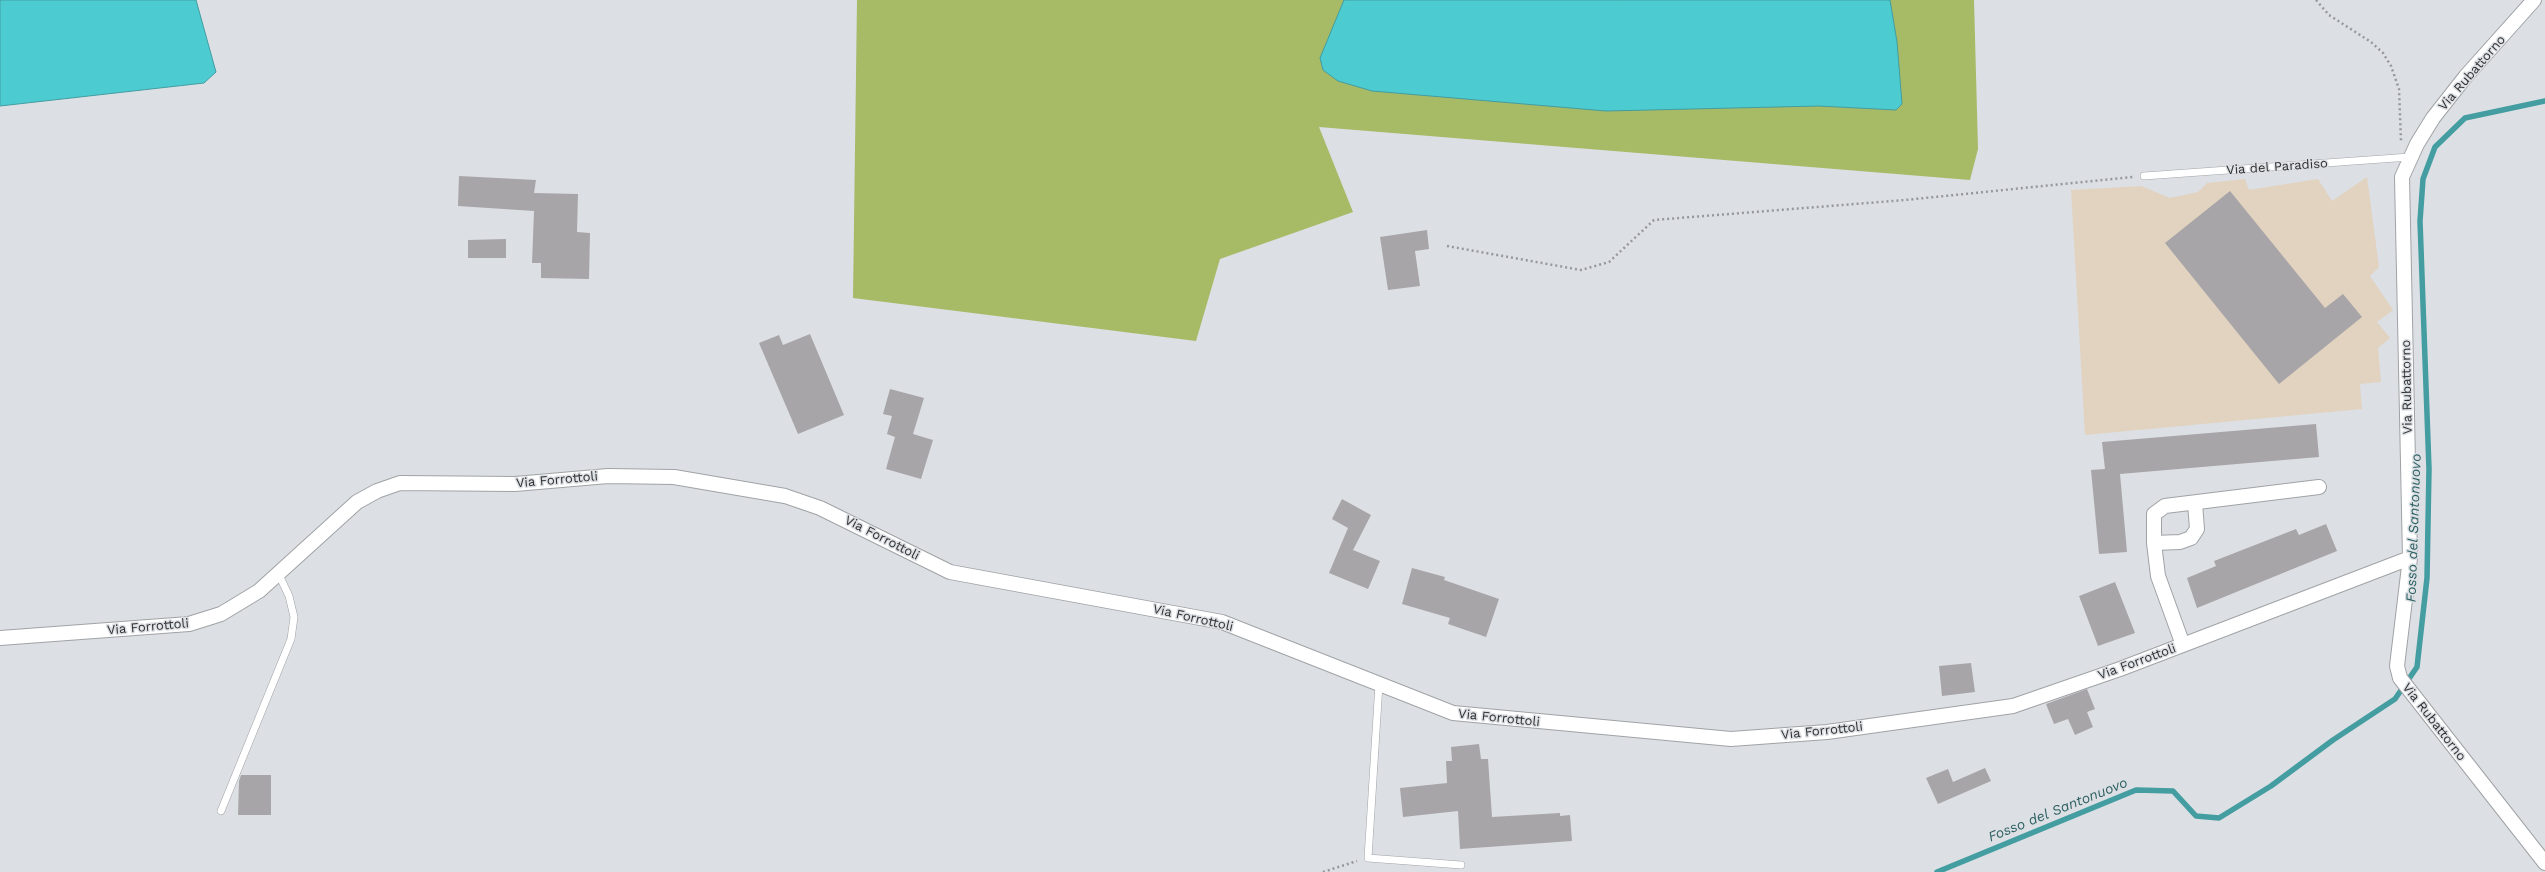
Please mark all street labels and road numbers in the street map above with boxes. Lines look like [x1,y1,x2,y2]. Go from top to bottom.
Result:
street label: Via Rubattorno [2435,32,2509,114]
street label: Via del Paradiso [2226,156,2328,178]
street label: Via Rubattorno [2398,340,2416,434]
street label: Via Forrottoli [515,469,599,491]
street label: Via Forrottoli [842,512,922,564]
street label: Via Forrottoli [1151,601,1235,635]
street label: Via Forrottoli [106,616,190,638]
street label: Via Forrottoli [2096,641,2178,683]
street label: Via Rubattorno [2399,680,2469,764]
street label: Via Forrottoli [1457,706,1541,730]
street label: Via Forrottoli [1780,719,1864,743]

